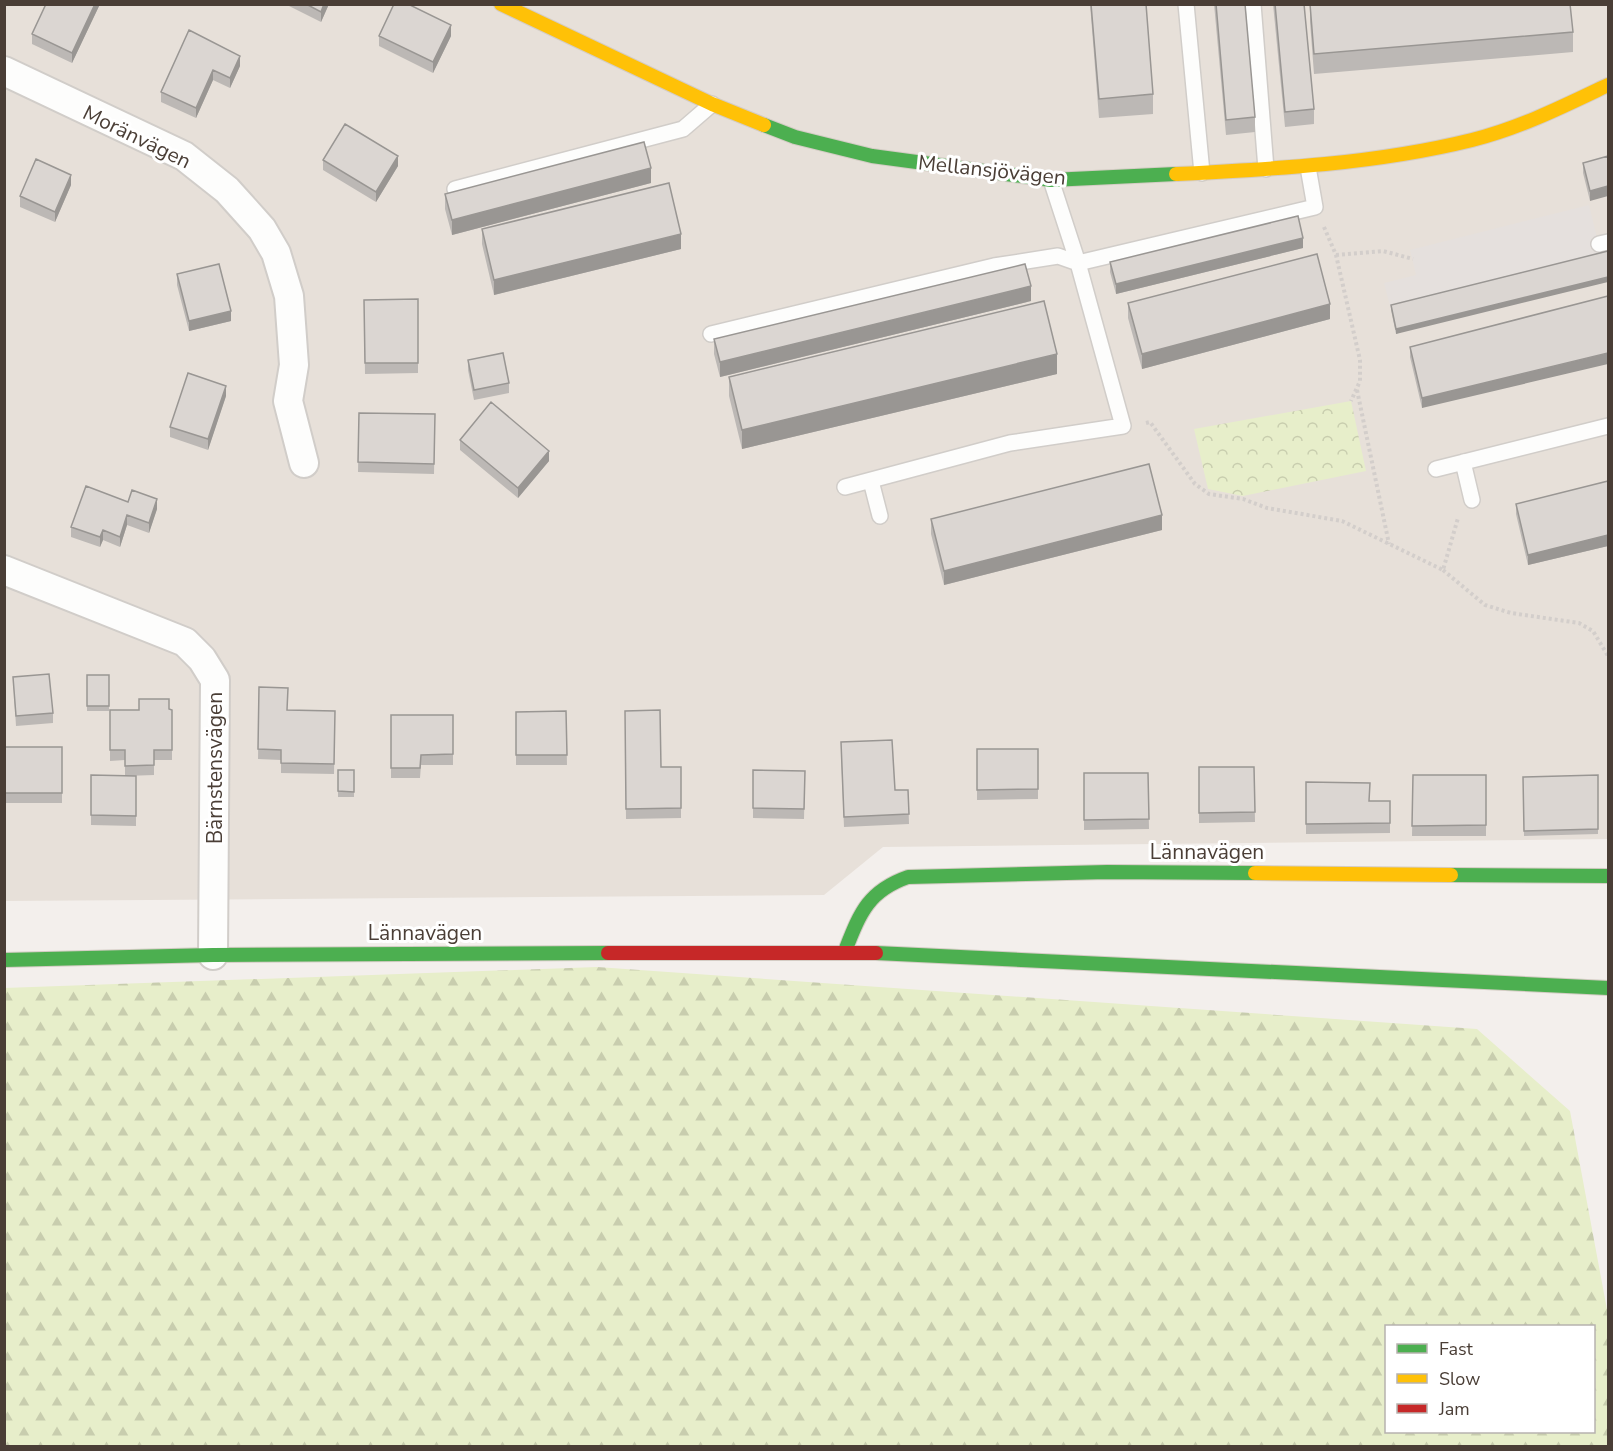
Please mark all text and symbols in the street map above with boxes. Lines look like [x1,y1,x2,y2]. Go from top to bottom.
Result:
street label: Moränvägen [78,99,196,175]
street label: Mellansjövägen [917,148,1067,192]
street label: Bärnstensvägen [201,692,229,844]
street label: Lännavägen [1150,838,1264,866]
street label: Lännavägen [368,919,482,947]
legend [1385,1325,1595,1433]
text: Fast [1439,1337,1474,1361]
text: Slow [1439,1367,1480,1391]
text: Jam [1438,1397,1470,1421]

